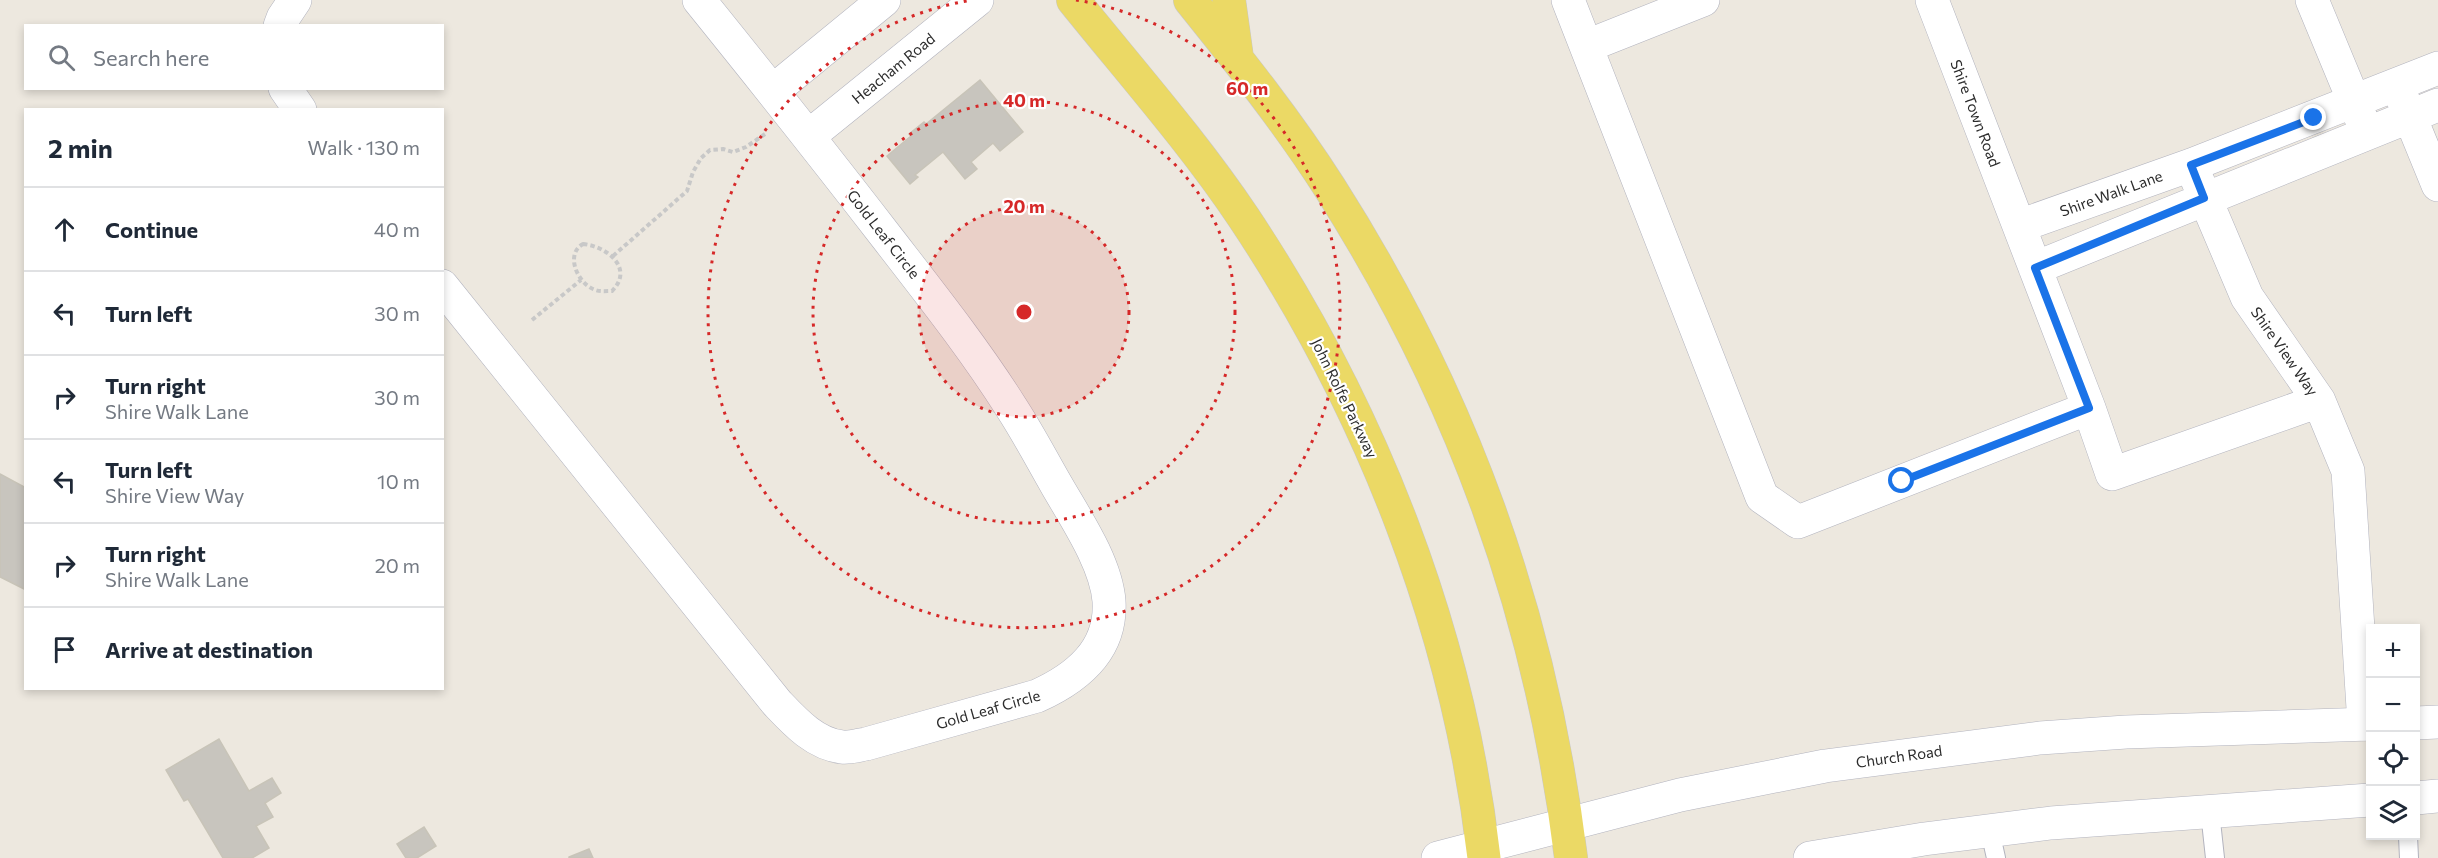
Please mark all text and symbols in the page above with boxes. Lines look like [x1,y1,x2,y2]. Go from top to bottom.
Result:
search box [24,24,444,90]
street label: Heacham Road [848,29,938,107]
icon: search [45,41,78,74]
text: Search here [93,44,209,71]
street label: Shire Town Road [1947,57,2005,169]
text: 60 m [1226,77,1268,99]
text: 40 m [1003,89,1045,111]
route end [2300,104,2326,130]
text: 2 min [48,132,113,163]
text: Walk · 130 m [308,135,420,159]
street label: Shire Walk Lane [2057,166,2165,220]
street label: Gold Leaf Circle [844,186,924,282]
text: 20 m [1003,195,1045,217]
icon: ahead [48,213,81,246]
text: Continue [105,216,198,243]
text: 40 m [374,217,420,241]
icon: left [48,297,81,330]
text: Turn left [105,300,192,327]
text: 30 m [374,301,420,325]
centre of rings [1014,302,1034,322]
street label: Shire View Way [2248,303,2322,399]
street label: John Rolfe Parkway [1308,335,1382,461]
text: Turn right [105,372,206,399]
icon: right [48,381,81,414]
text: 30 m [374,385,420,409]
text: Shire Walk Lane [105,399,249,423]
text: Turn left [105,456,192,483]
icon: left [48,465,81,498]
route start [1888,467,1914,493]
text: 10 m [377,469,420,493]
text: Shire View Way [105,483,244,507]
text: Turn right [105,540,206,567]
icon: right [48,549,81,582]
text: 20 m [375,553,420,577]
text: Shire Walk Lane [105,567,249,591]
map controls [2366,624,2420,840]
button: + [2366,624,2420,678]
icon: arrive [48,633,81,666]
text: Arrive at destination [105,636,313,663]
button: − [2366,678,2420,732]
street label: Gold Leaf Circle [934,686,1042,732]
button: locate [2366,732,2420,786]
street label: Church Road [1855,741,1943,771]
button: layers [2366,786,2420,840]

